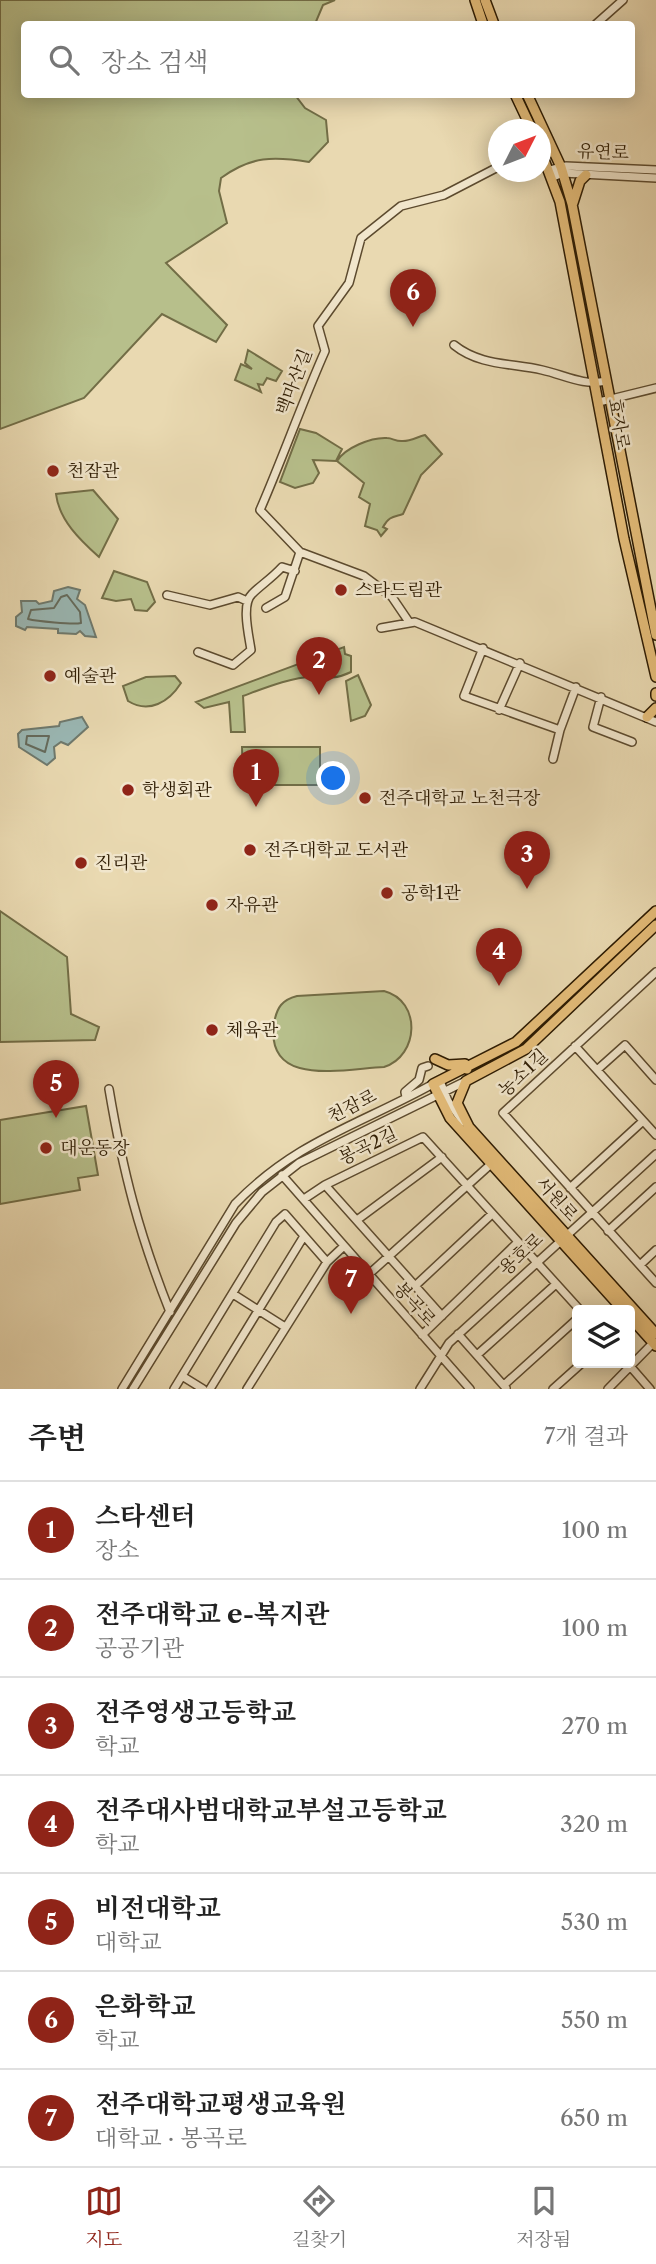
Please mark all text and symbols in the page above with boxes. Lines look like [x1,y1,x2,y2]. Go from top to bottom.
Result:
search box [21,21,635,98]
icon: search [45,41,83,79]
text: 장소 검색 [101,46,208,78]
north arrow [488,119,551,182]
street label: 유연로 [577,140,629,164]
pin: 6 [390,269,436,327]
street label: 백마산길 [271,346,317,418]
street label: 효자로 [604,396,634,452]
place label: 천잠관 [67,460,120,482]
marker: 천잠관 [45,463,61,479]
place label: 스타드림관 [355,579,443,601]
marker: 스타드림관 [333,582,349,598]
pin: 2 [296,637,342,695]
place label: 예술관 [64,665,117,687]
marker: 예술관 [42,668,58,684]
pin: 1 [233,749,279,807]
your location [316,761,350,795]
place label: 학생회관 [142,779,212,801]
marker: 학생회관 [120,782,136,798]
place label: 전주대학교 노천극장 [379,787,541,809]
marker: 전주대학교 노천극장 [357,790,373,806]
pin: 3 [504,831,550,889]
place label: 전주대학교 도서관 [264,839,409,861]
marker: 전주대학교 도서관 [242,842,258,858]
place label: 진리관 [95,852,148,874]
marker: 진리관 [73,855,89,871]
place label: 공학1관 [401,882,461,904]
marker: 공학1관 [379,885,395,901]
place label: 자유관 [226,894,279,916]
marker: 자유관 [204,897,220,913]
pin: 4 [476,928,522,986]
place label: 체육관 [226,1019,279,1041]
marker: 체육관 [204,1022,220,1038]
street label: 농소1길 [494,1045,552,1101]
pin: 5 [33,1060,79,1118]
street label: 천잠로 [324,1084,380,1128]
street label: 봉곡2길 [335,1122,401,1170]
place label: 대운동장 [60,1137,130,1159]
marker: 대운동장 [38,1140,54,1156]
street label: 서원로 [531,1172,583,1226]
street label: 용호로 [494,1228,548,1280]
pin: 7 [328,1256,374,1314]
street label: 봉곡로 [389,1277,441,1331]
map controls [572,1305,635,1368]
button: layers [572,1305,635,1368]
text: 주변 [28,1419,86,1456]
text: 7개 결과 [544,1422,628,1450]
text: 스타센터 [95,1500,195,1532]
text: 1 [46,1516,56,1544]
text: 100 m [562,1516,628,1544]
text: 장소 [95,1536,139,1564]
text: 전주대학교 e-복지관 [95,1598,329,1630]
text: 2 [44,1614,58,1642]
text: 100 m [562,1614,628,1642]
text: 공공기관 [95,1634,184,1662]
text: 전주영생고등학교 [95,1696,296,1728]
text: 3 [45,1712,58,1740]
text: 270 m [561,1712,628,1740]
text: 학교 [95,1732,139,1760]
text: 전주대사범대학교부설고등학교 [95,1794,447,1826]
text: 4 [44,1810,58,1838]
text: 320 m [560,1810,628,1838]
text: 학교 [95,1830,139,1858]
text: 비전대학교 [95,1892,221,1924]
text: 5 [45,1908,57,1936]
text: 530 m [561,1908,628,1936]
text: 대학교 [95,1928,162,1956]
text: 은화학교 [95,1990,195,2022]
text: 6 [44,2006,58,2034]
text: 550 m [561,2006,628,2034]
text: 학교 [95,2026,139,2054]
text: 전주대학교평생교육원 [95,2088,346,2120]
text: 7 [45,2104,57,2132]
text: 650 m [560,2104,628,2132]
text: 대학교 · 봉곡로 [95,2124,247,2152]
tab: 지도 [85,2182,123,2251]
tab: 길찾기 [292,2182,347,2251]
tab: 저장됨 [516,2182,571,2251]

